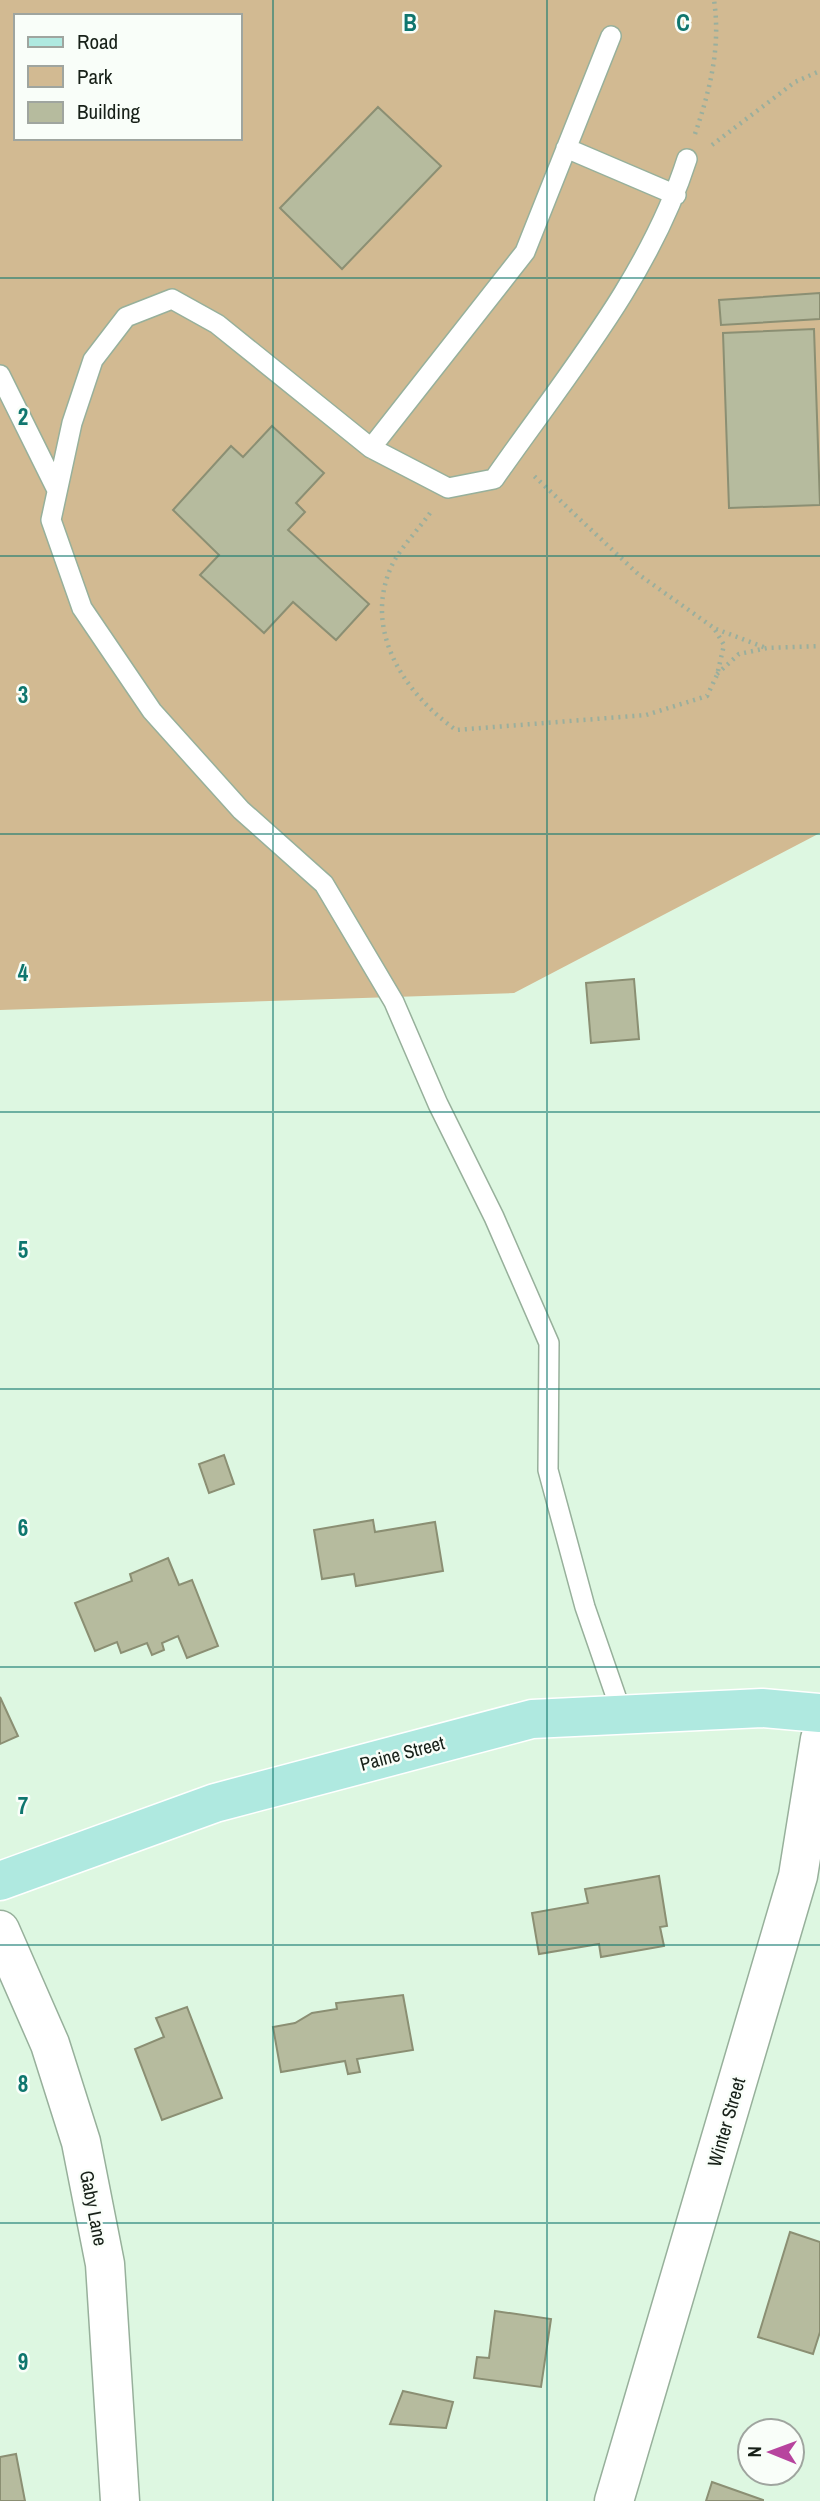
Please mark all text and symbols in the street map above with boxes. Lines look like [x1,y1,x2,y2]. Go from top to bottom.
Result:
text: B [403,7,417,38]
text: C [676,7,690,38]
legend [14,14,242,140]
text: Road [77,27,118,56]
text: Park [77,62,113,91]
text: Building [77,97,141,126]
text: 2 [18,401,28,432]
text: 3 [18,679,28,710]
text: 4 [18,957,29,988]
text: 5 [18,1234,28,1265]
text: 6 [18,1512,28,1543]
street label: Paine Street [357,1729,448,1777]
text: 7 [18,1790,28,1821]
text: 8 [18,2068,28,2099]
street label: Winter Street [701,2074,751,2170]
street label: Gaby Lane [74,2168,114,2248]
text: 9 [18,2346,28,2377]
north arrow [736,2417,806,2487]
text: N [741,2446,767,2458]

